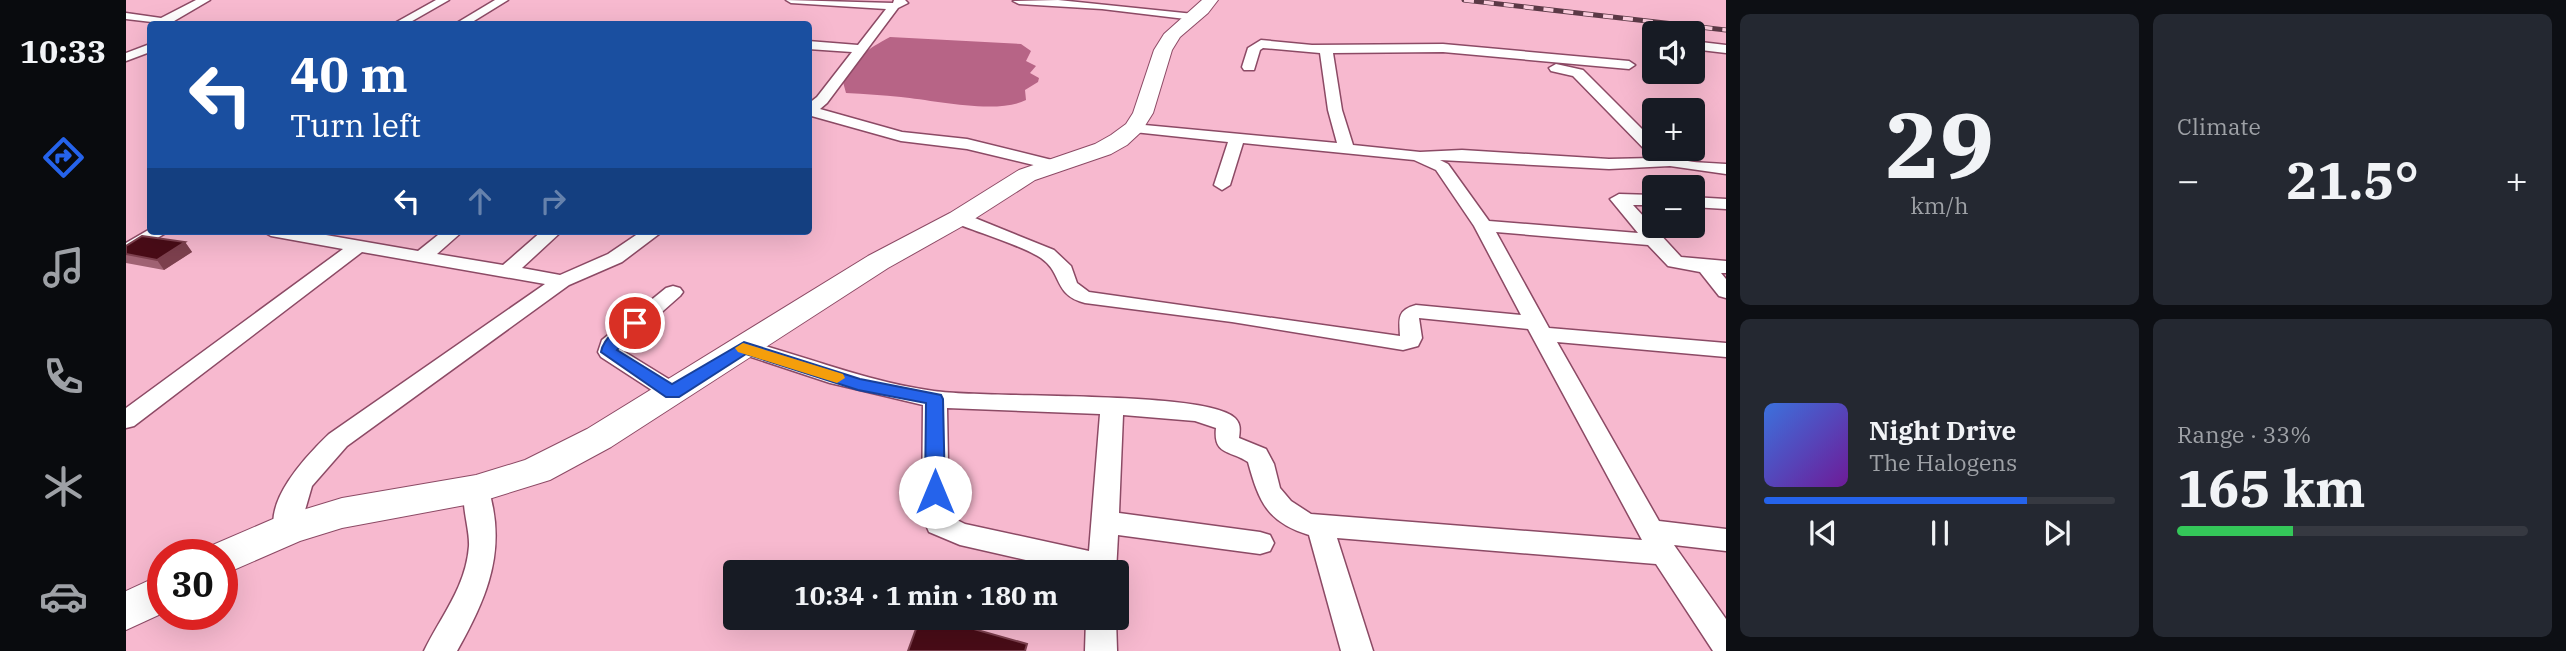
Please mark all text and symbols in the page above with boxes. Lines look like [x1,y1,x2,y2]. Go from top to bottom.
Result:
map controls [1642,21,1705,238]
button: sound [1642,21,1705,84]
text: 10:33 [20,30,106,72]
text: 40 m [290,42,408,105]
icon: left [175,49,266,140]
text: 29 [1885,85,1994,203]
button: + [1642,98,1705,161]
text: Turn left [290,104,421,146]
text: Climate [2177,111,2261,141]
icon: directions [39,133,88,182]
text: 21.5° [2286,146,2419,213]
text: − [2177,155,2200,204]
text: + [2505,155,2528,204]
button: − [1642,175,1705,238]
icon: left [388,182,426,220]
icon: ahead [461,182,499,220]
icon: right [534,182,572,220]
text: km/h [1910,190,1969,220]
icon: music [39,243,88,292]
pin [605,293,665,353]
icon: arrive [616,304,654,342]
icon: phone [39,352,88,401]
text: Night Drive [1869,413,2016,447]
text: Range · 33% [2177,419,2311,449]
text: The Halogens [1869,447,2017,477]
text: 165 km [2177,454,2366,521]
position arrow [898,455,972,529]
icon: climate [39,462,88,511]
icon: previous [1804,514,1842,552]
icon: pause [1921,514,1959,552]
icon: next [2038,514,2076,552]
speed limit sign: 30 [147,539,238,630]
icon: car [39,572,88,621]
text: 10:34 · 1 min · 180 m [794,578,1058,612]

